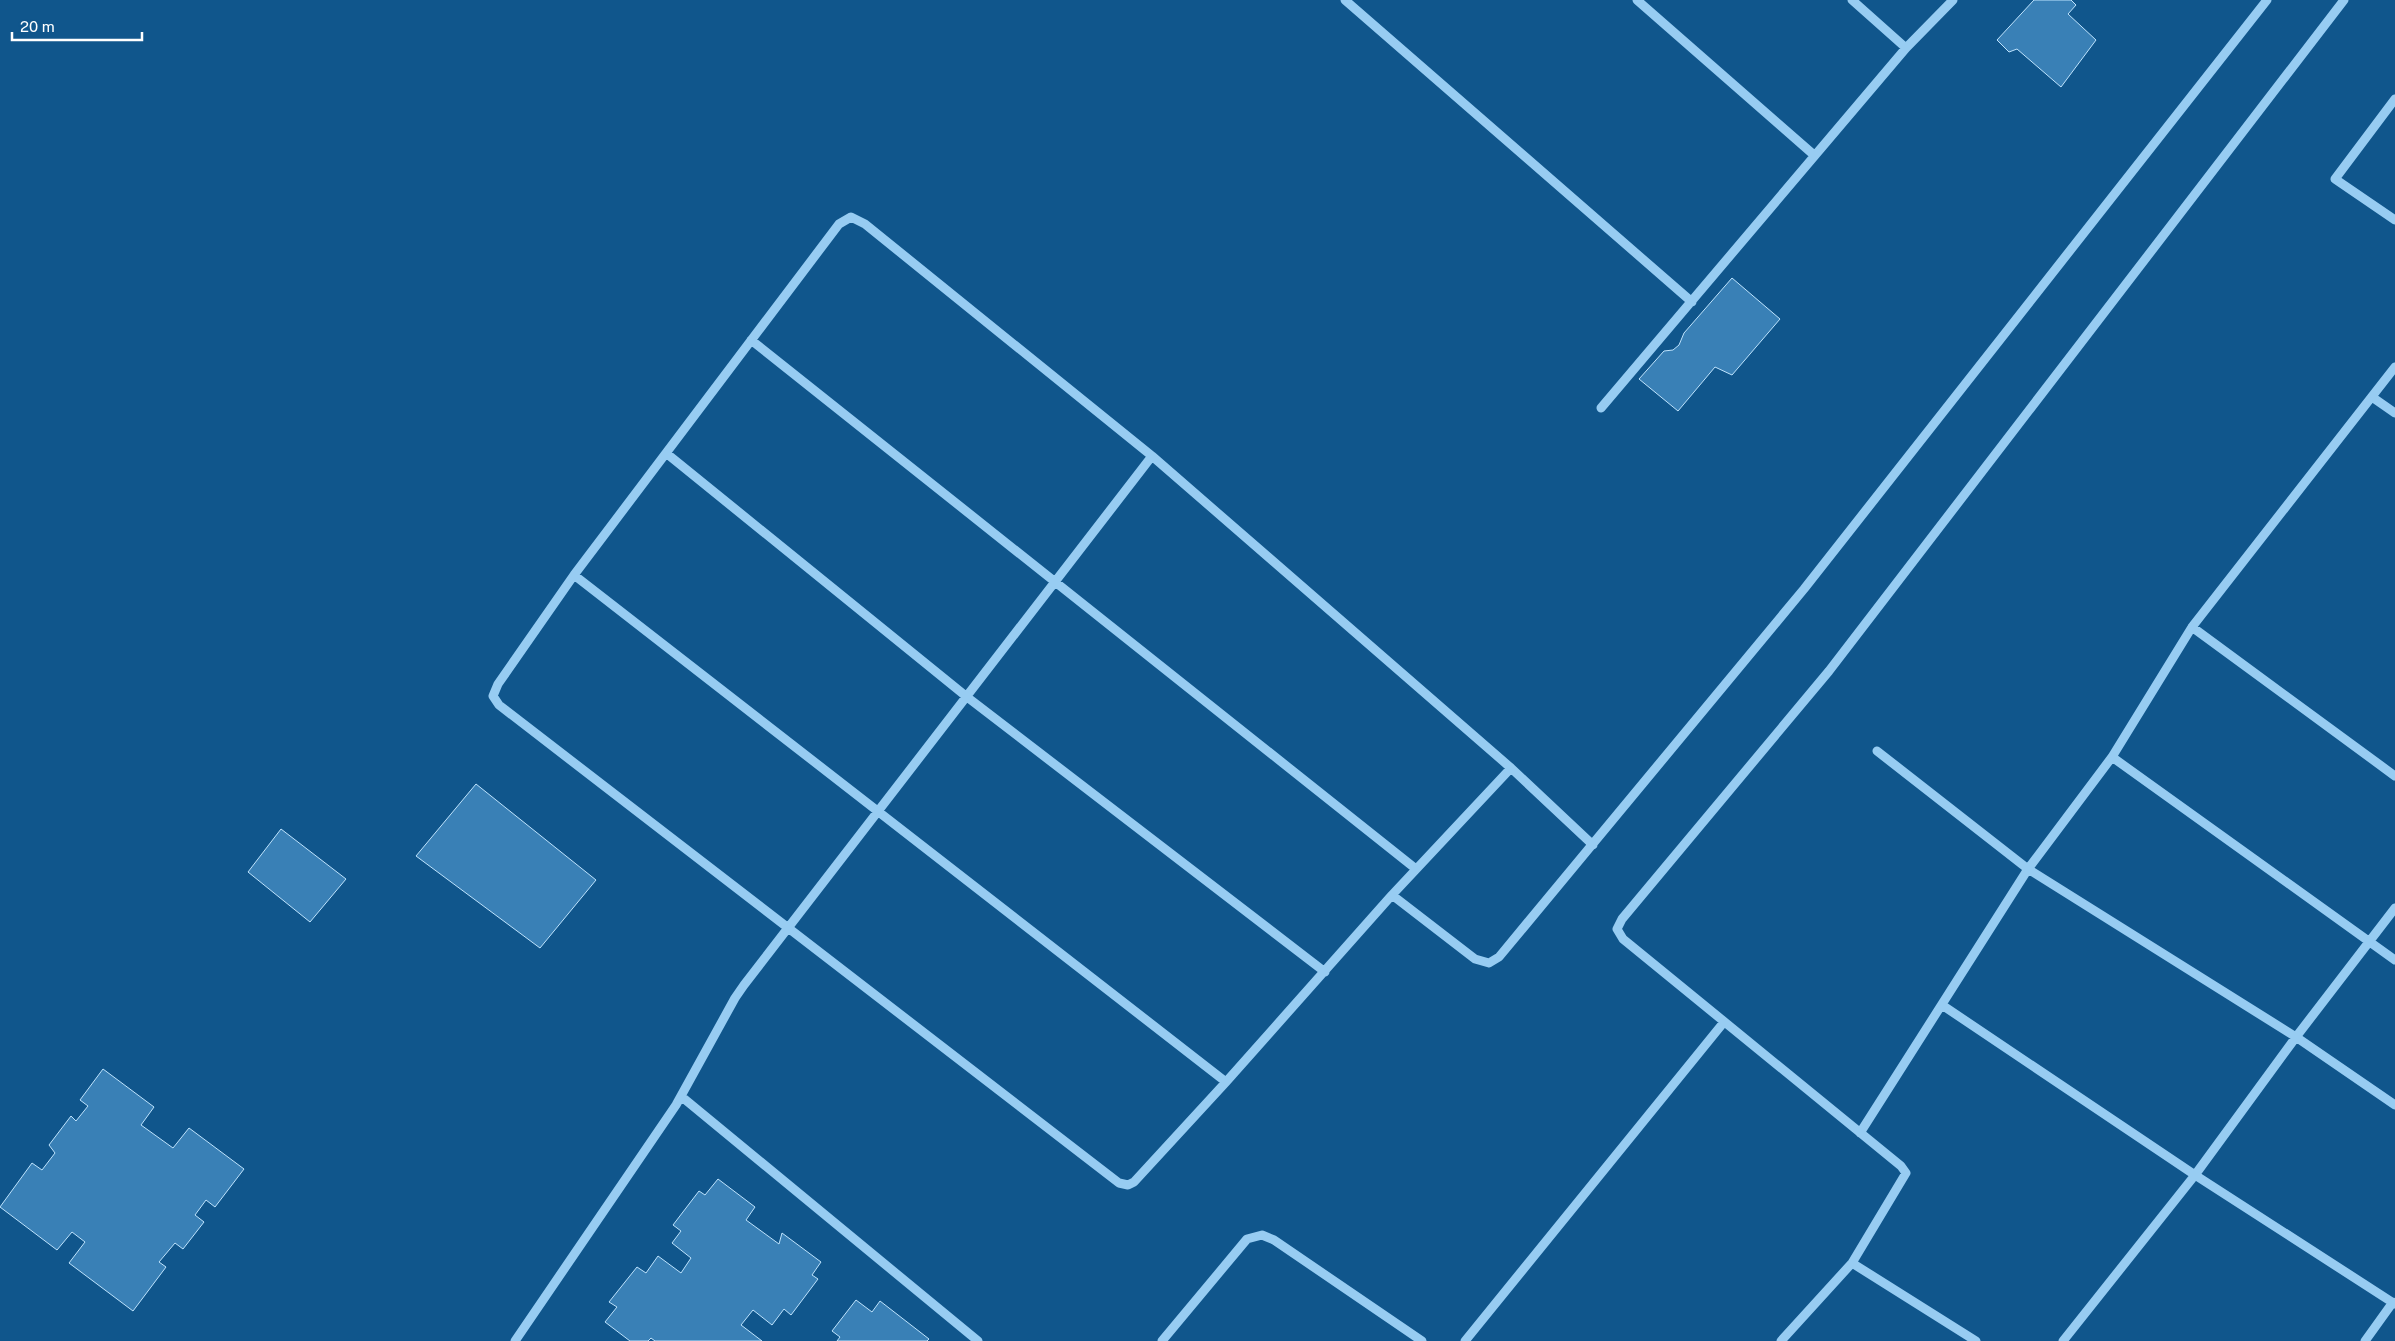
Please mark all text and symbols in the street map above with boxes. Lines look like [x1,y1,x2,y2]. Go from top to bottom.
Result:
scale bar [12,10,142,42]
text: 20 m [20,18,55,35]

